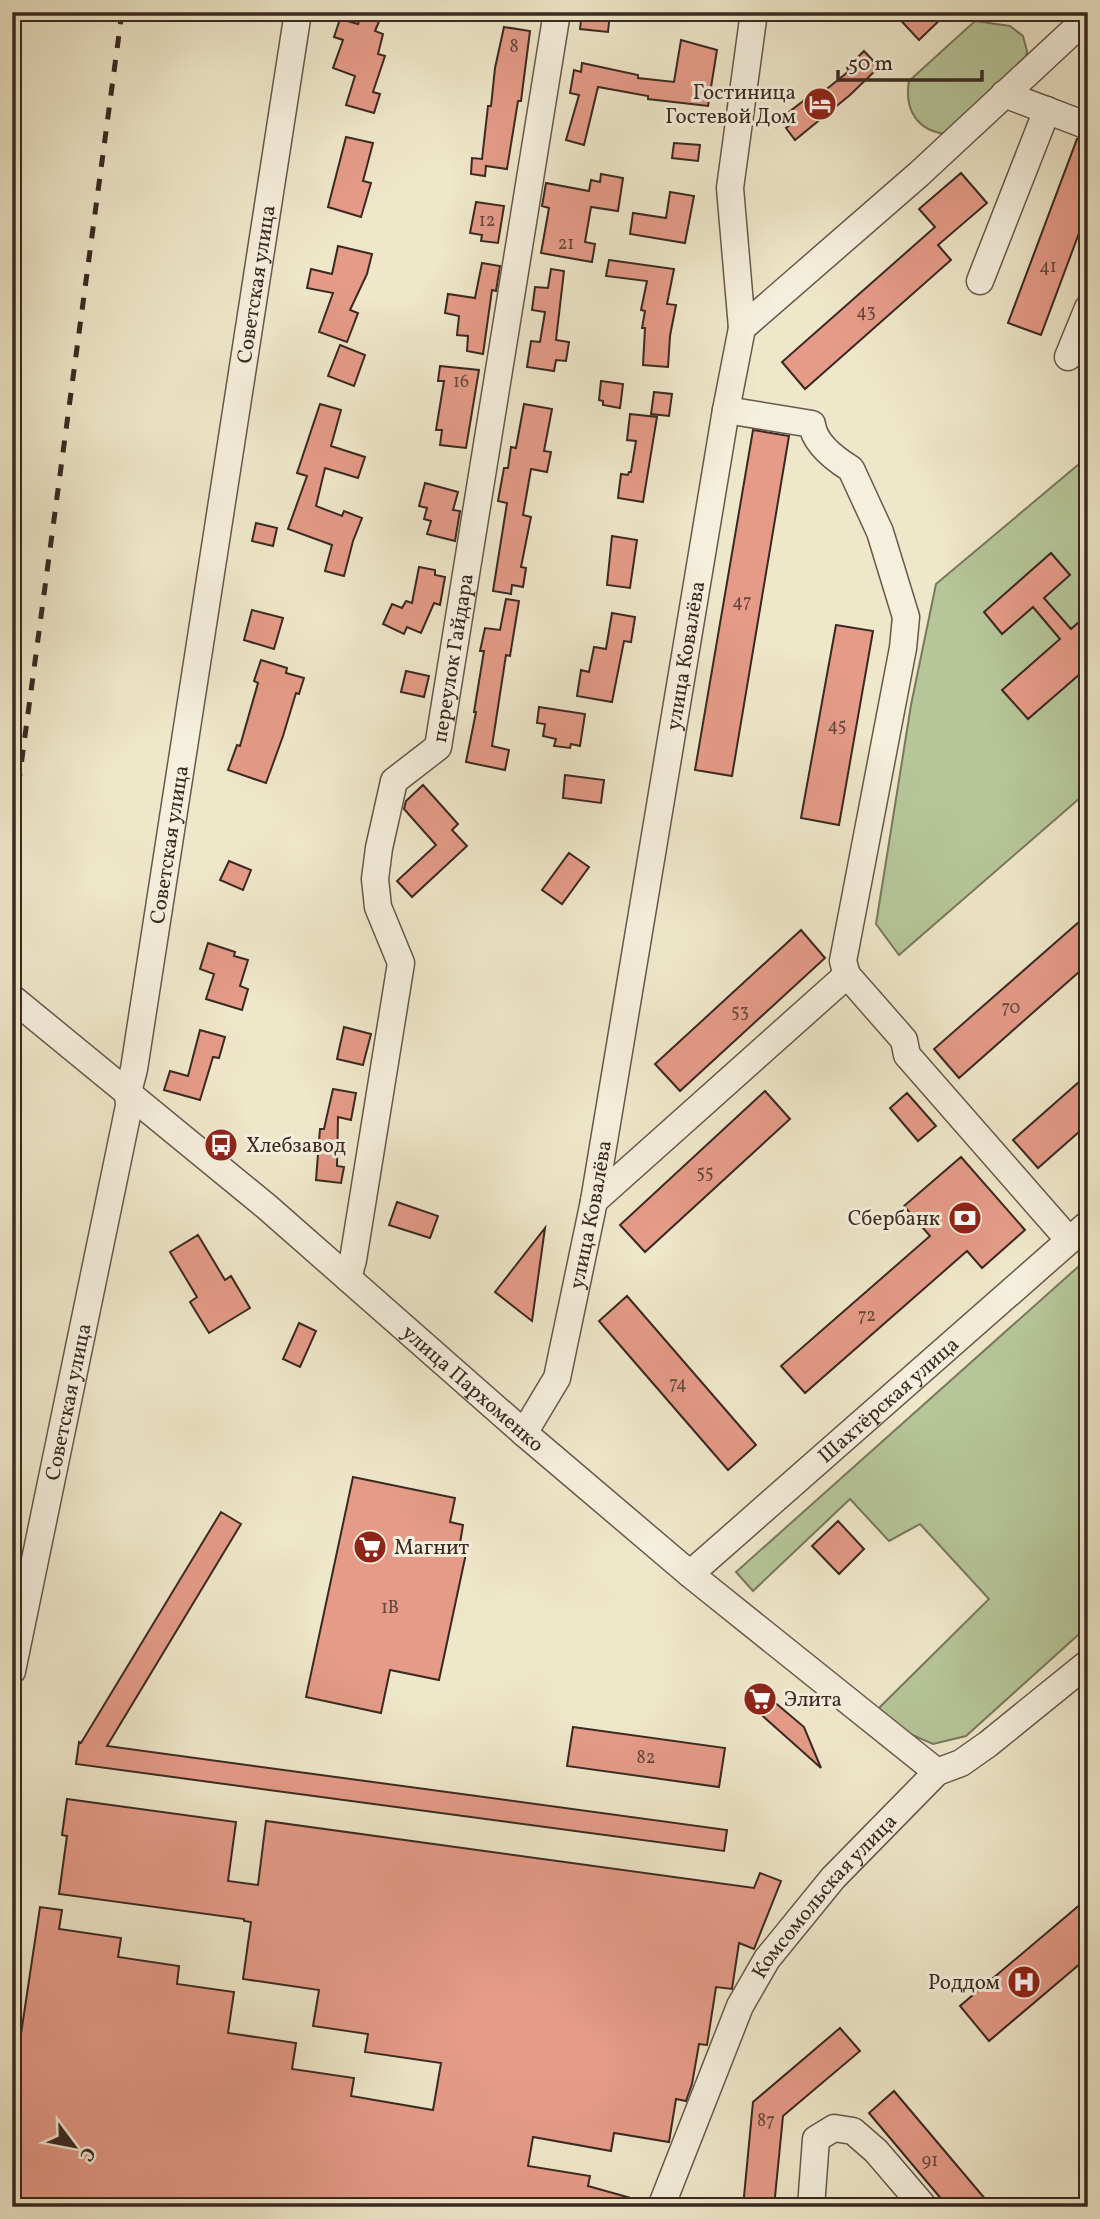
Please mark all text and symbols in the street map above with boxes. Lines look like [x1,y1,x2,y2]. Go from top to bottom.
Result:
house number: 8 [509,35,519,60]
scale bar [838,38,981,82]
text: 50 m [848,50,893,79]
place label: Гостиница Гостевой Дом [665,79,796,132]
hotel icon: Гостиница Гостевой Дом [801,85,839,123]
street label: Советская улица [231,203,284,366]
house number: 12 [479,209,495,234]
house number: 21 [558,232,574,257]
house number: 41 [1039,255,1057,280]
house number: 43 [856,300,876,325]
house number: 16 [453,370,469,395]
street label: переулок Гайдара [426,572,482,745]
street label: улица Ковалёва [660,579,713,733]
house number: 47 [732,590,752,615]
house number: 45 [828,714,846,739]
street label: Советская улица [144,763,197,926]
house number: 70 [1002,996,1021,1021]
house number: 53 [731,1000,749,1025]
bus stop icon: Хлебзавод [202,1126,240,1164]
place label: Хлебзавод [246,1132,346,1161]
street label: улица Ковалёва [563,1138,620,1292]
house number: 55 [696,1161,714,1186]
bank icon: Сбербанк [946,1199,984,1237]
place label: Сбербанк [848,1205,940,1234]
house number: 72 [858,1304,876,1329]
street label: улица Пархоменко [395,1319,549,1460]
street label: Советская улица [39,1321,100,1483]
street label: Шахтёрская улица [812,1331,966,1471]
house number: 74 [669,1372,687,1397]
supermarket icon: Магнит [351,1528,389,1566]
place label: Магнит [394,1534,470,1563]
house number: 1В [381,1596,399,1621]
supermarket icon: Элита [741,1680,779,1718]
place label: Элита [784,1686,842,1715]
house number: 82 [637,1746,655,1771]
street label: Комсомольская улица [746,1808,904,1985]
hospital icon: Роддом [1005,1963,1043,2001]
place label: Роддом [928,1969,1000,1998]
house number: 87 [757,2109,775,2134]
north arrow [38,2110,108,2180]
text: С [72,2142,101,2166]
house number: 91 [922,2149,938,2174]

